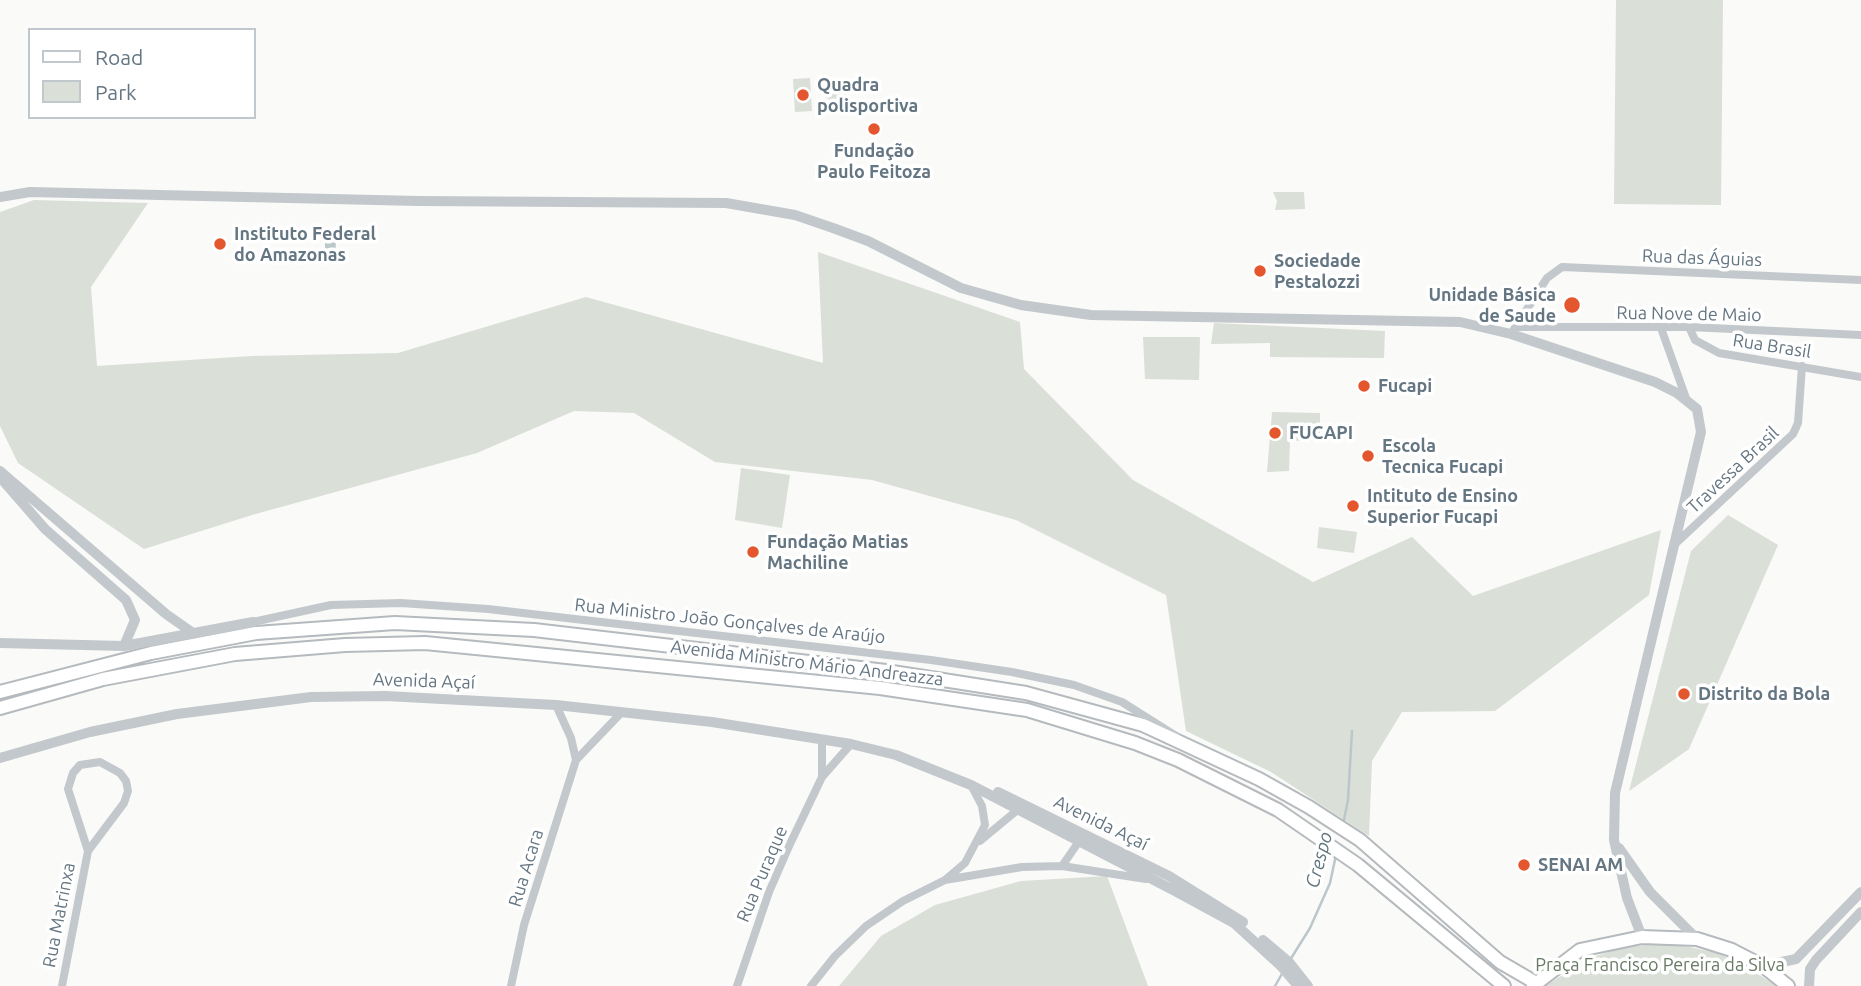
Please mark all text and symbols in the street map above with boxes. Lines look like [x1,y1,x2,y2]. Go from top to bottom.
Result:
legend [28,28,256,119]
text: Road [95,45,143,69]
place label: Quadra polisportiva [817,74,918,116]
text: Park [95,80,137,104]
marker: Quadra polisportiva [795,87,811,103]
marker: Fundação Paulo Feitoza [866,121,882,137]
place label: Fundação Paulo Feitoza [817,140,931,182]
place label: Instituto Federal do Amazonas [234,223,376,266]
marker: Instituto Federal do Amazonas [212,236,228,252]
street label: Rua das Águias [1641,245,1763,271]
place label: Sociedade Pestalozzi [1274,250,1361,292]
marker: Sociedade Pestalozzi [1252,263,1268,279]
place label: Unidade Básica de Saude [1428,284,1556,326]
marker: Unidade Básica de Saude [1562,295,1582,315]
street label: Rua Nove de Maio [1616,302,1762,326]
street label: Rua Brasil [1731,329,1813,363]
place label: Fucapi [1378,375,1432,397]
marker: Fucapi [1356,378,1372,394]
place label: FUCAPI [1289,422,1353,444]
street label: Travessa Brasil [1683,422,1783,518]
marker: FUCAPI [1267,425,1283,441]
place label: Escola Tecnica Fucapi [1382,435,1503,478]
marker: Escola Tecnica Fucapi [1360,448,1376,464]
place label: Intituto de Ensino Superior Fucapi [1367,485,1518,528]
marker: Intituto de Ensino Superior Fucapi [1345,498,1361,514]
place label: Fundação Matias Machiline [767,531,909,574]
marker: Fundação Matias Machiline [745,544,761,560]
street label: Rua Ministro João Gonçalves de Araújo [574,594,886,648]
street label: Avenida Ministro Mário Andreazza [669,636,945,690]
street label: Avenida Açaí [372,668,476,694]
place label: Distrito da Bola [1698,683,1830,705]
marker: Distrito da Bola [1676,686,1692,702]
street label: Avenida Açaí [1050,791,1152,855]
street label: Rua Puraque [732,823,792,925]
street label: Rua Acara [504,827,548,909]
water label: Crespo [1301,829,1337,891]
place label: SENAI AM [1538,854,1623,876]
marker: SENAI AM [1516,857,1532,873]
street label: Rua Matrinxa [38,861,80,969]
park label: Praça Francisco Pereira da Silva [1535,954,1785,976]

